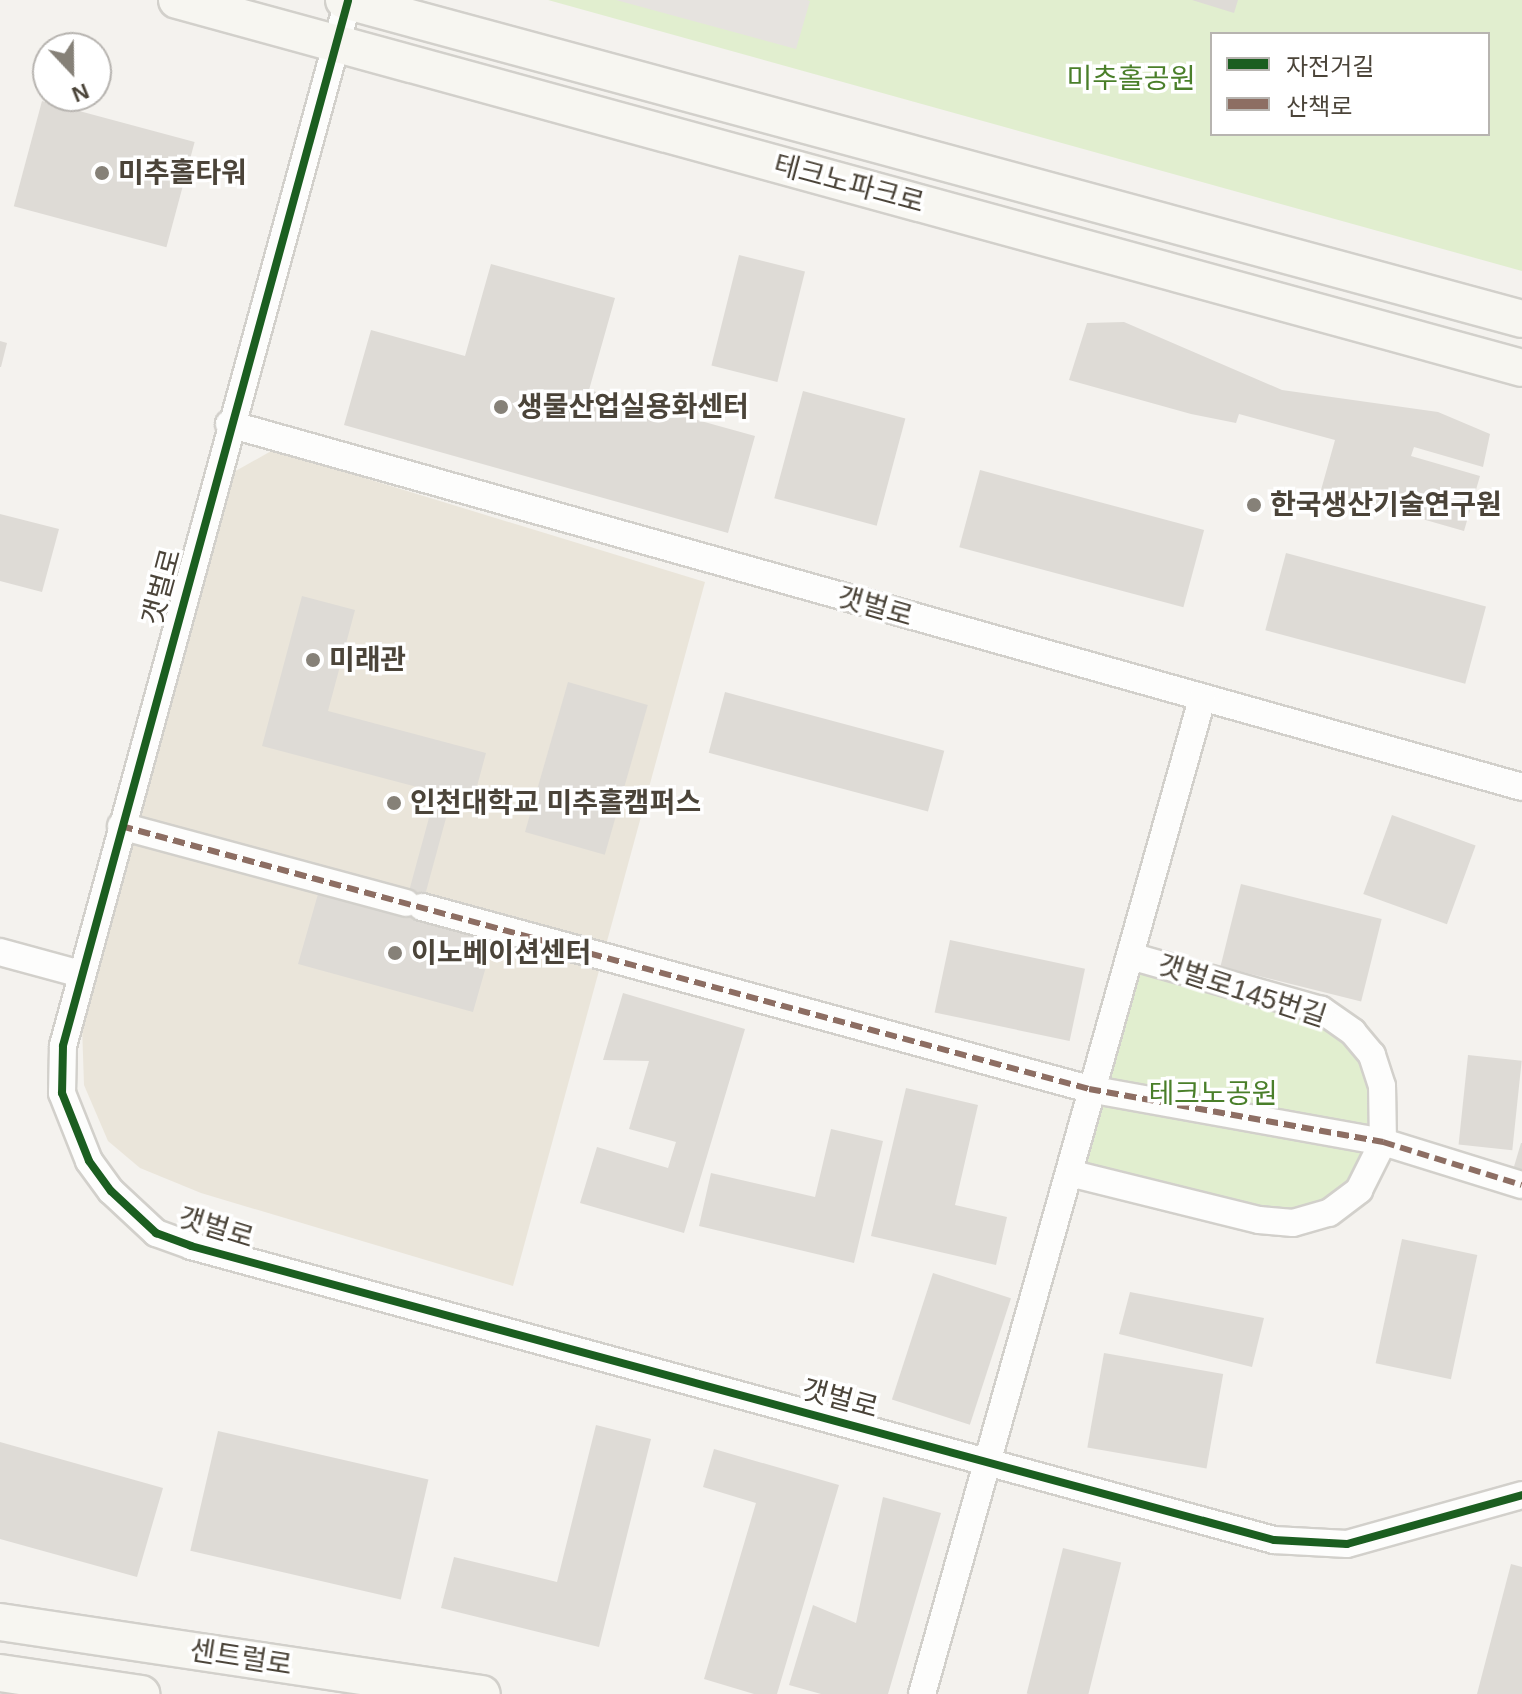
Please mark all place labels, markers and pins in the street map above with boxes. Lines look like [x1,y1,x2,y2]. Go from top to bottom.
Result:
place label: 미추홀타워 [118,156,247,190]
marker: 미추홀타워 [93,164,111,182]
place label: 생물산업실용화센터 [517,390,749,424]
marker: 생물산업실용화센터 [492,398,510,416]
place label: 한국생산기술연구원 [1270,488,1502,522]
marker: 한국생산기술연구원 [1245,496,1263,514]
place label: 미래관 [329,643,406,677]
marker: 미래관 [304,651,322,669]
place label: 인천대학교 미추홀캠퍼스 [410,786,701,820]
marker: 인천대학교 미추홀캠퍼스 [385,794,403,812]
place label: 이노베이션센터 [411,936,591,970]
marker: 이노베이션센터 [386,944,404,962]

